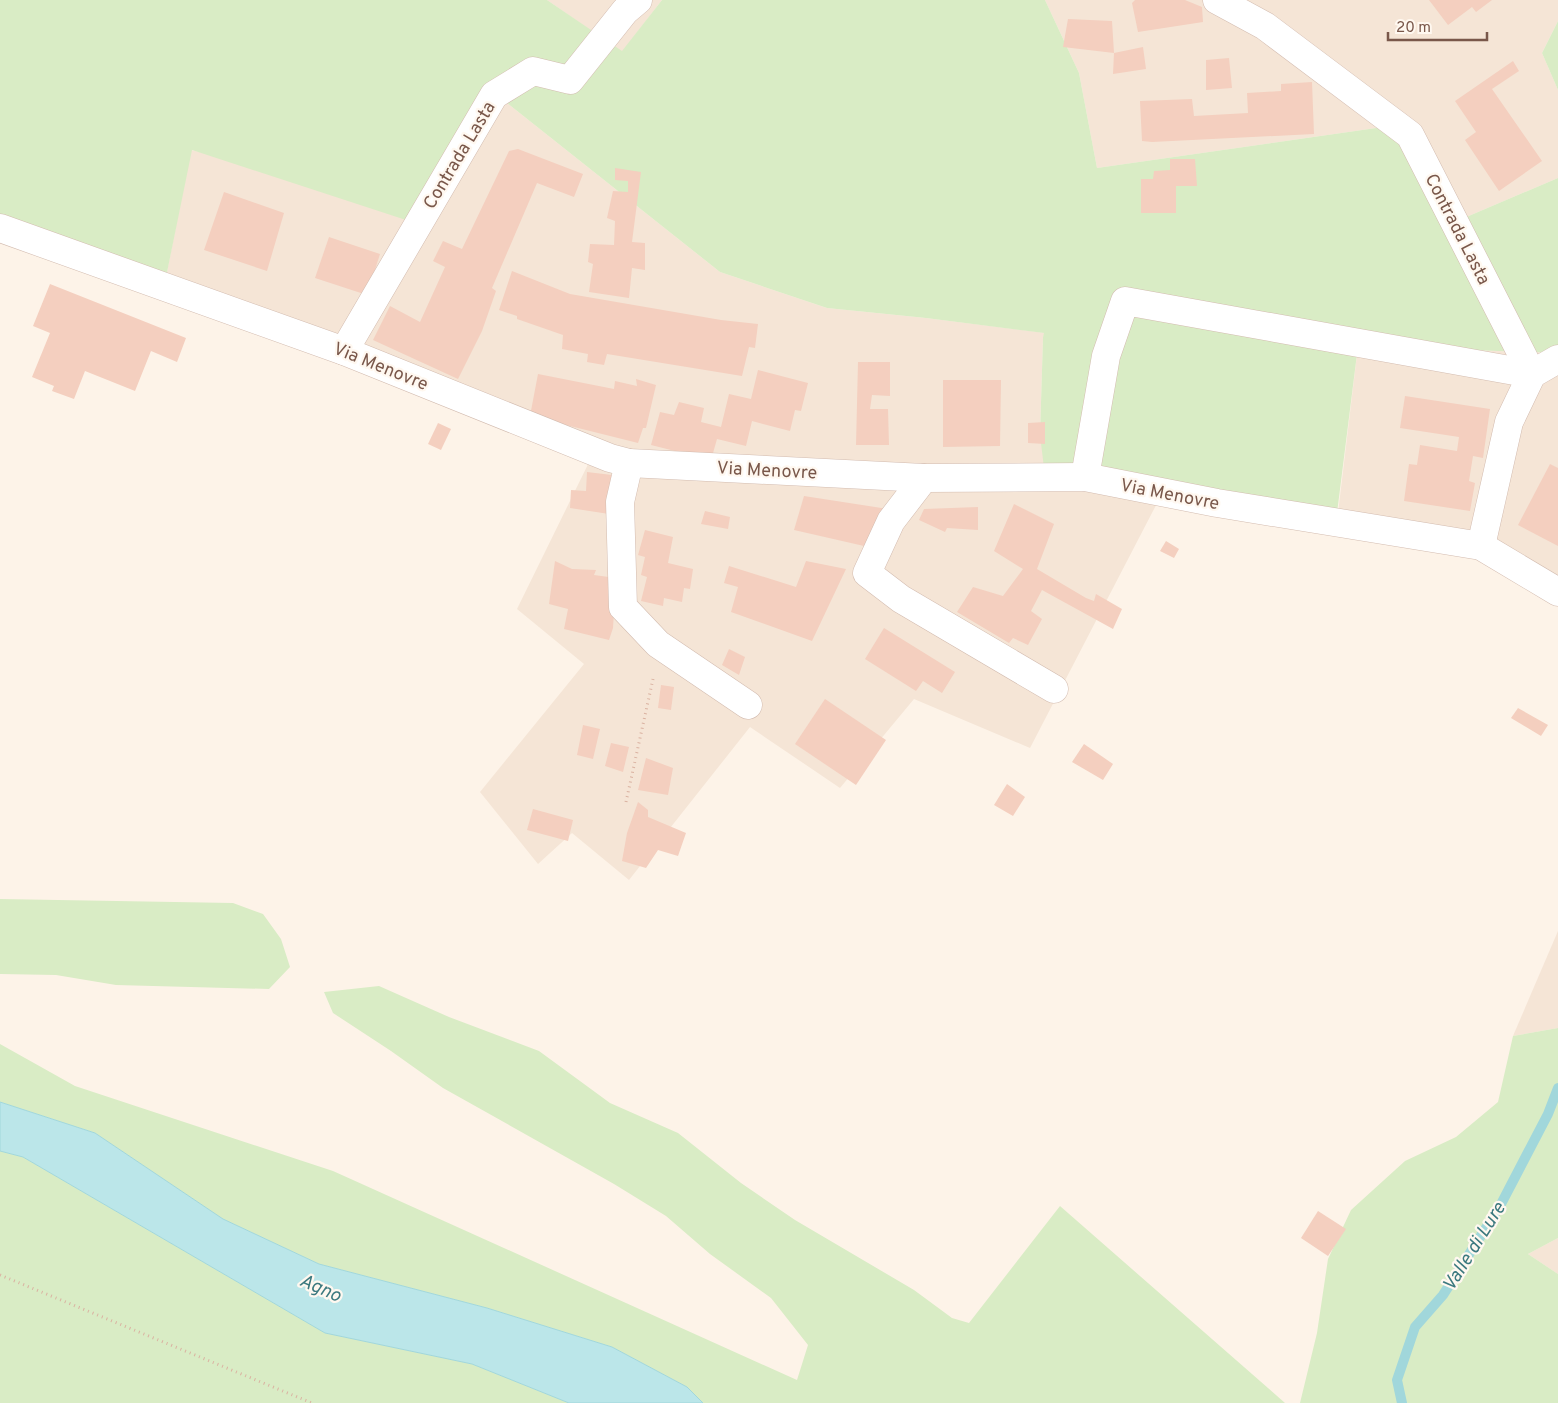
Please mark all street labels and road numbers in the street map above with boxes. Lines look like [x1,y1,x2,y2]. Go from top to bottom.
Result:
street label: Contrada Lasta [419,98,501,214]
street label: Contrada Lasta [1419,170,1495,289]
street label: Via Menovre [330,338,431,397]
street label: Via Menovre [716,457,818,486]
street label: Via Menovre [1118,475,1221,516]

